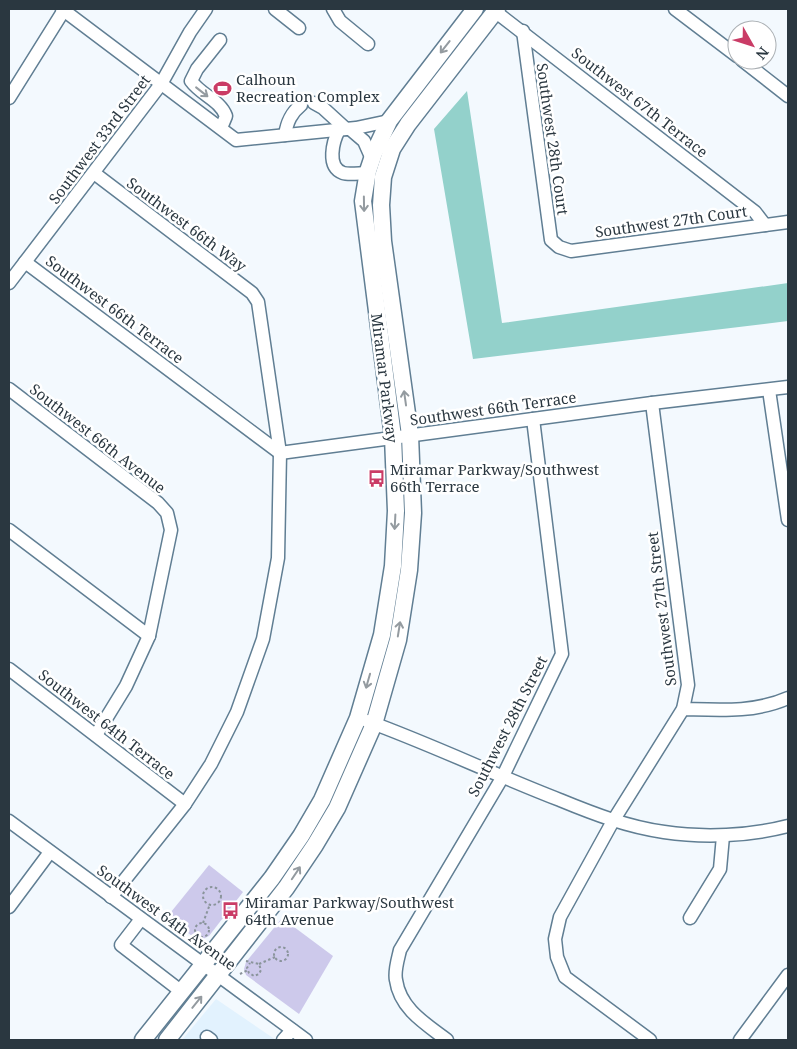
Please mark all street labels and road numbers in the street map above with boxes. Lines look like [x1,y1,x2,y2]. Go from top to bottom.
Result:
street label: Southwest 67th Terrace [568,43,712,161]
street label: Southwest 28th Court [532,62,574,216]
street label: Southwest 33rd Street [44,70,154,208]
street label: Southwest 66th Way [123,172,251,276]
street label: Southwest 27th Court [594,200,748,242]
street label: Southwest 66th Terrace [42,251,188,367]
street label: Miramar Parkway [367,312,403,445]
street label: Southwest 66th Avenue [26,379,170,497]
street label: Southwest 66th Terrace [409,386,577,430]
street label: Southwest 27th Street [642,531,680,687]
street label: Southwest 28th Street [463,652,551,800]
street label: Southwest 64th Terrace [35,665,179,783]
street label: Southwest 64th Avenue [94,860,240,974]

